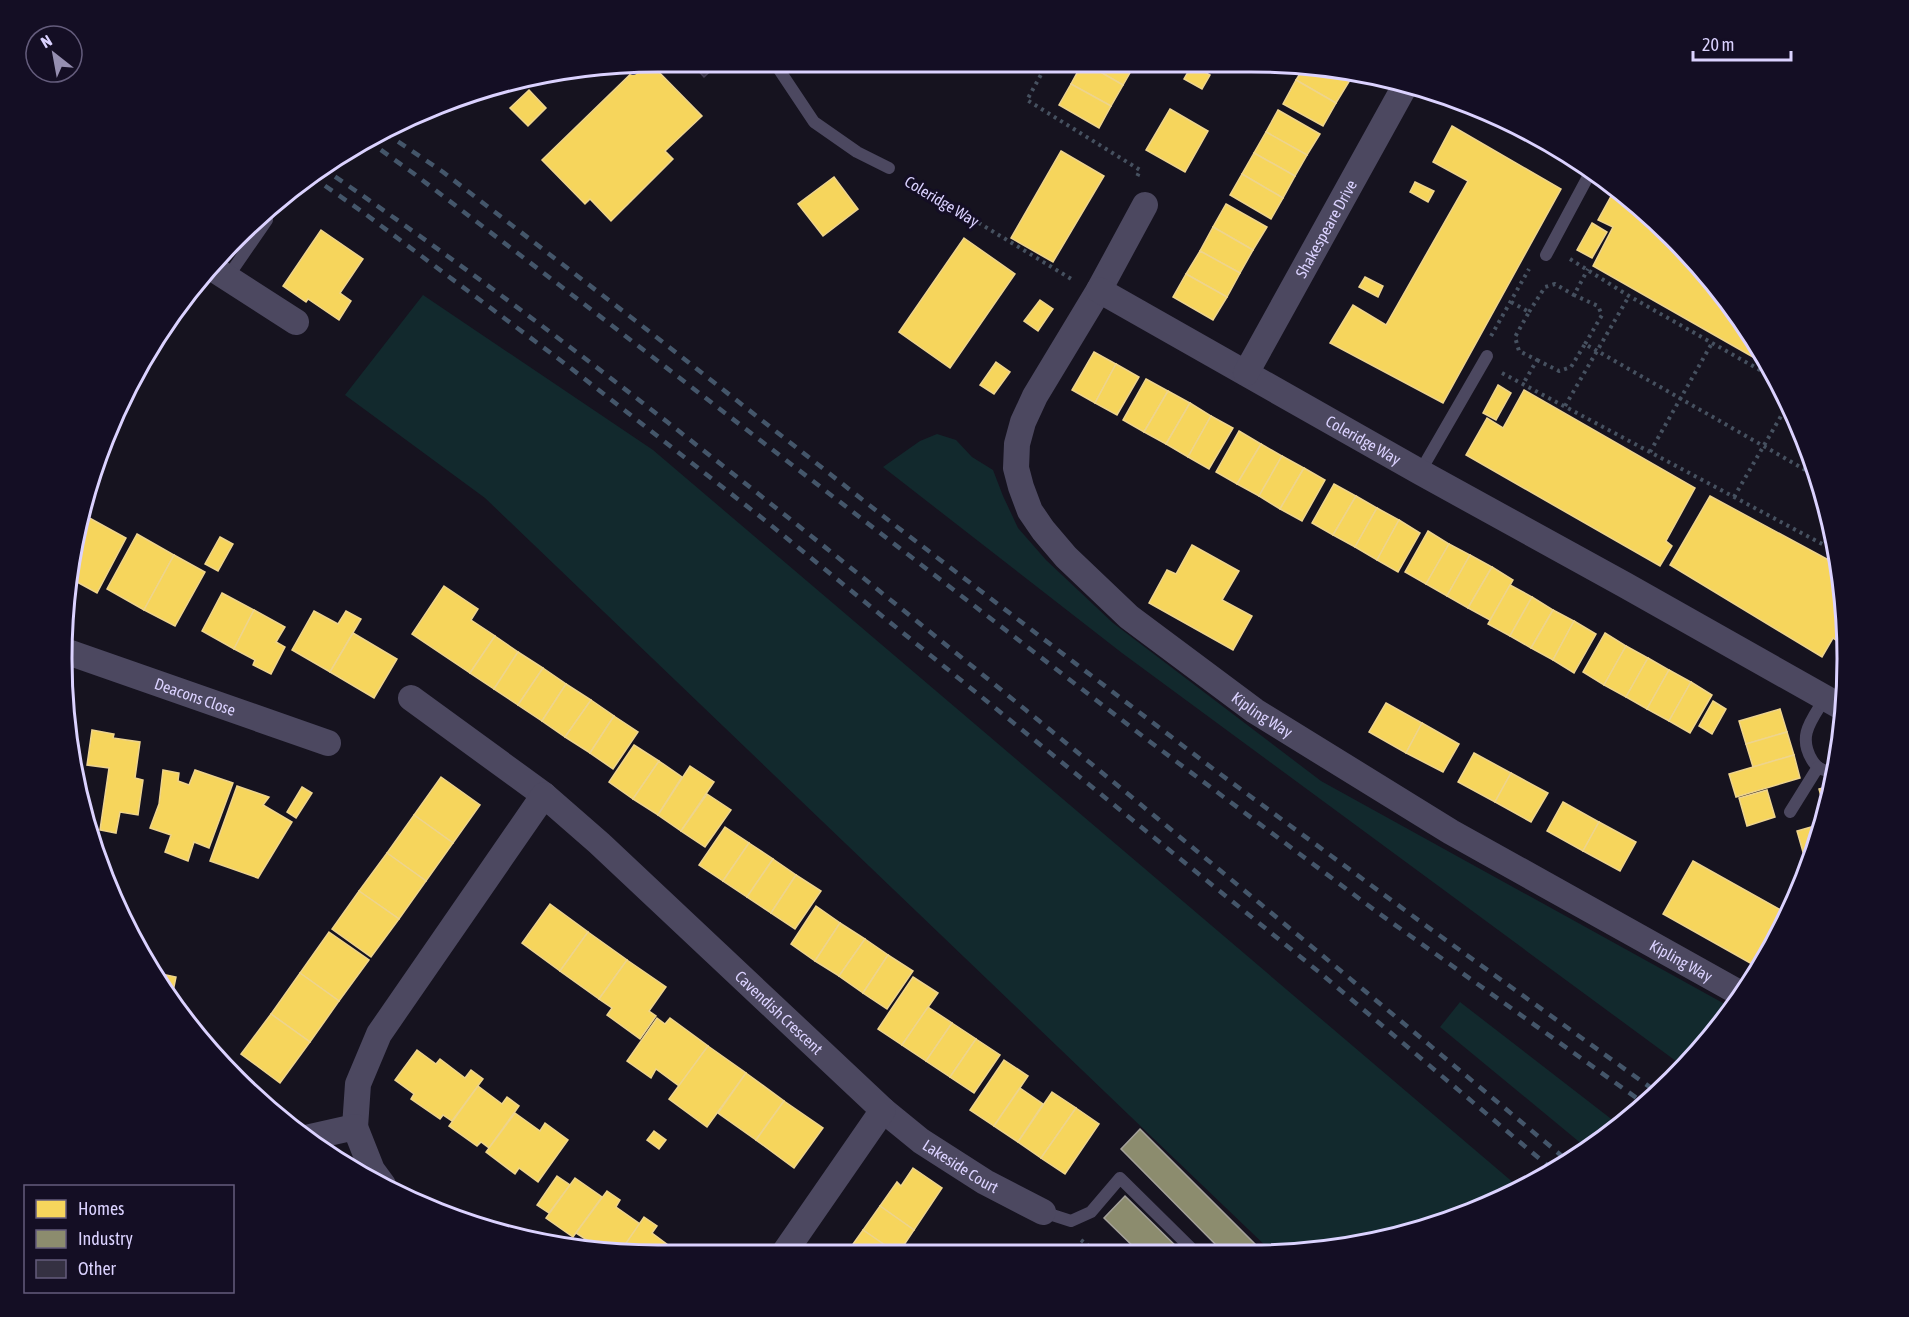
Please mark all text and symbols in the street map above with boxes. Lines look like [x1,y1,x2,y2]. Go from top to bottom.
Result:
north arrow [24,24,84,84]
scale bar [1693,24,1790,62]
text: N [38,31,55,51]
text: 20 m [1702,34,1734,55]
street label: Coleridge Way [901,172,983,231]
street label: Shakespeare Drive [1292,177,1360,281]
street label: Coleridge Way [1323,412,1404,469]
street label: Deacons Close [152,674,238,719]
street label: Kipling Way [1228,688,1296,742]
street label: Kipling Way [1647,936,1716,986]
street label: Cavendish Crescent [732,967,827,1058]
street label: Lakeside Court [920,1136,1002,1197]
legend [24,1185,234,1293]
text: Homes [78,1198,124,1219]
text: Industry [78,1228,133,1249]
text: Other [78,1258,117,1279]

